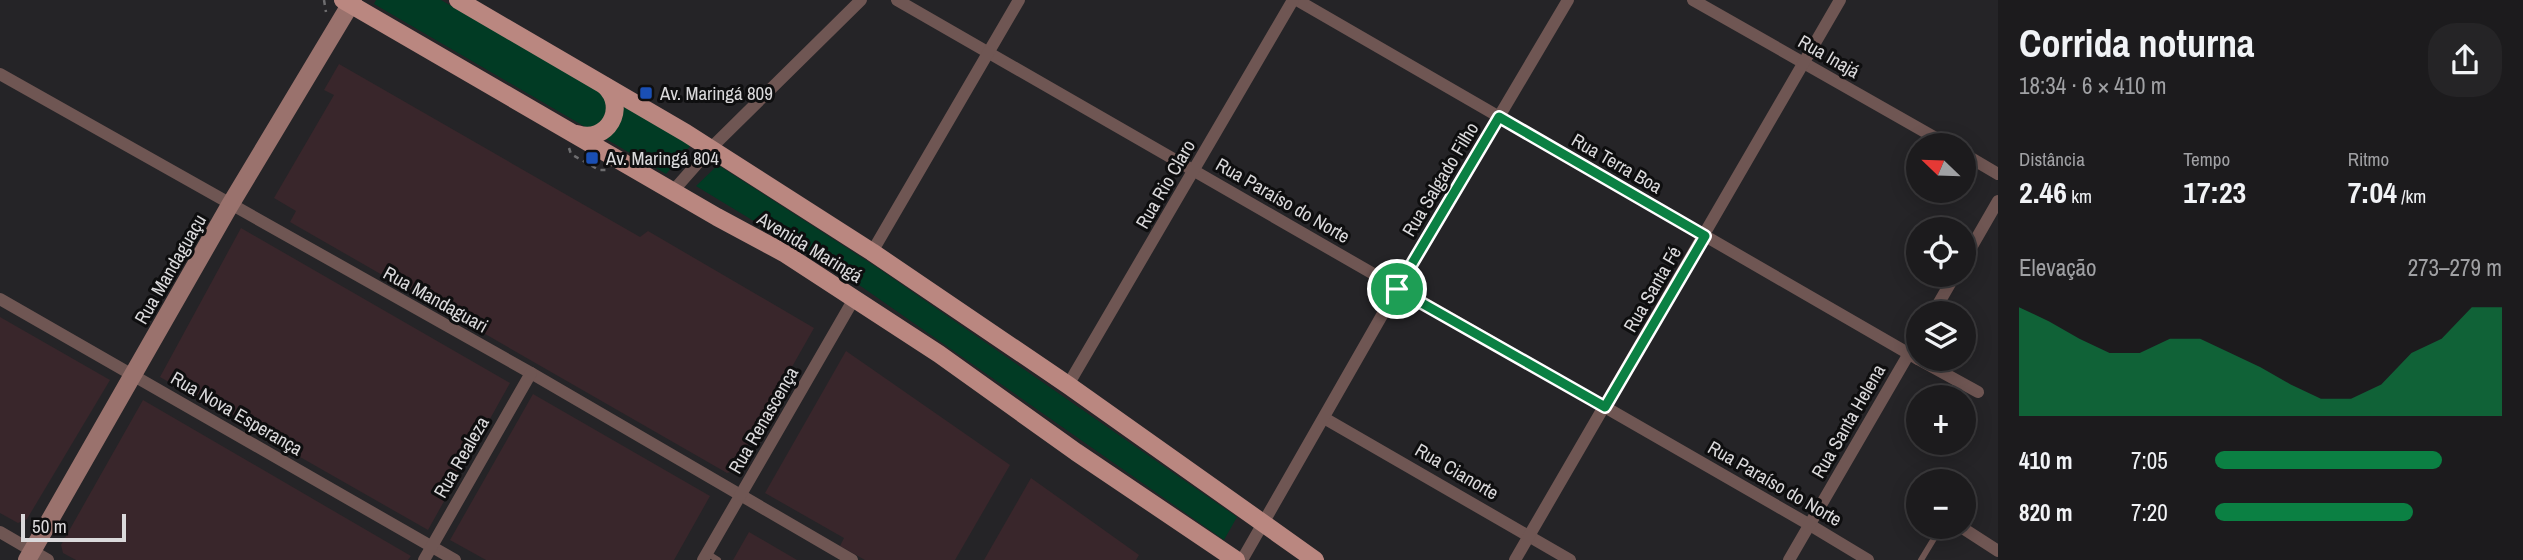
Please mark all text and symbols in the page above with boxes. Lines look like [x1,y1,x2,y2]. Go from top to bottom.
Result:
text: Corrida noturna [2019,18,2254,69]
button: share [2428,23,2502,97]
street label: Rua Inajá [1794,28,1865,84]
text: 18:34 · 6 × 410 m [2019,70,2166,101]
place label: Av. Maringá 809 [659,80,773,106]
marker: Av. Maringá 809 [638,85,654,101]
street label: Rua Salgado Filho [1396,117,1484,241]
street label: Rua Terra Boa [1567,127,1667,199]
north arrow [1906,133,1976,203]
map controls [1906,133,1976,539]
street label: Rua Rio Claro [1129,135,1201,233]
place label: Av. Maringá 804 [605,145,719,171]
text: Distância [2019,146,2085,172]
text: Tempo [2183,146,2230,172]
text: Ritmo [2348,146,2389,172]
marker: Av. Maringá 804 [584,150,600,166]
street label: Rua Paraíso do Norte [1211,151,1355,249]
text: 2.46 [2019,172,2067,212]
text: 17:23 [2183,172,2246,212]
text: 7:04 [2348,172,2397,212]
text: km [2067,183,2092,209]
text: /km [2397,183,2426,209]
street label: Avenida Maringá [752,205,868,289]
street label: Rua Mandaguaçu [128,209,212,329]
button: locate [1906,217,1976,287]
street label: Rua Santa Fé [1617,241,1687,337]
text: Elevação [2019,252,2097,283]
text: 273–279 m [2408,252,2502,283]
street label: Rua Mandaguari [379,259,493,339]
pin [1367,259,1427,319]
icon: arrive [1378,270,1416,308]
button: layers [1906,301,1976,371]
street label: Rua Santa Helena [1805,359,1891,483]
street label: Rua Renascença [722,361,804,478]
street label: Rua Nova Esperança [166,365,308,461]
button: + [1906,385,1976,455]
street label: Rua Realeza [427,411,495,502]
street label: Rua Paraíso do Norte [1703,434,1847,532]
street label: Rua Cianorte [1410,437,1504,505]
text: 410 m [2019,445,2072,476]
text: 7:05 [2131,445,2168,476]
button: − [1906,469,1976,539]
text: 820 m [2019,497,2072,528]
text: 7:20 [2131,497,2168,528]
scale bar [21,511,126,543]
text: 50 m [32,513,67,539]

